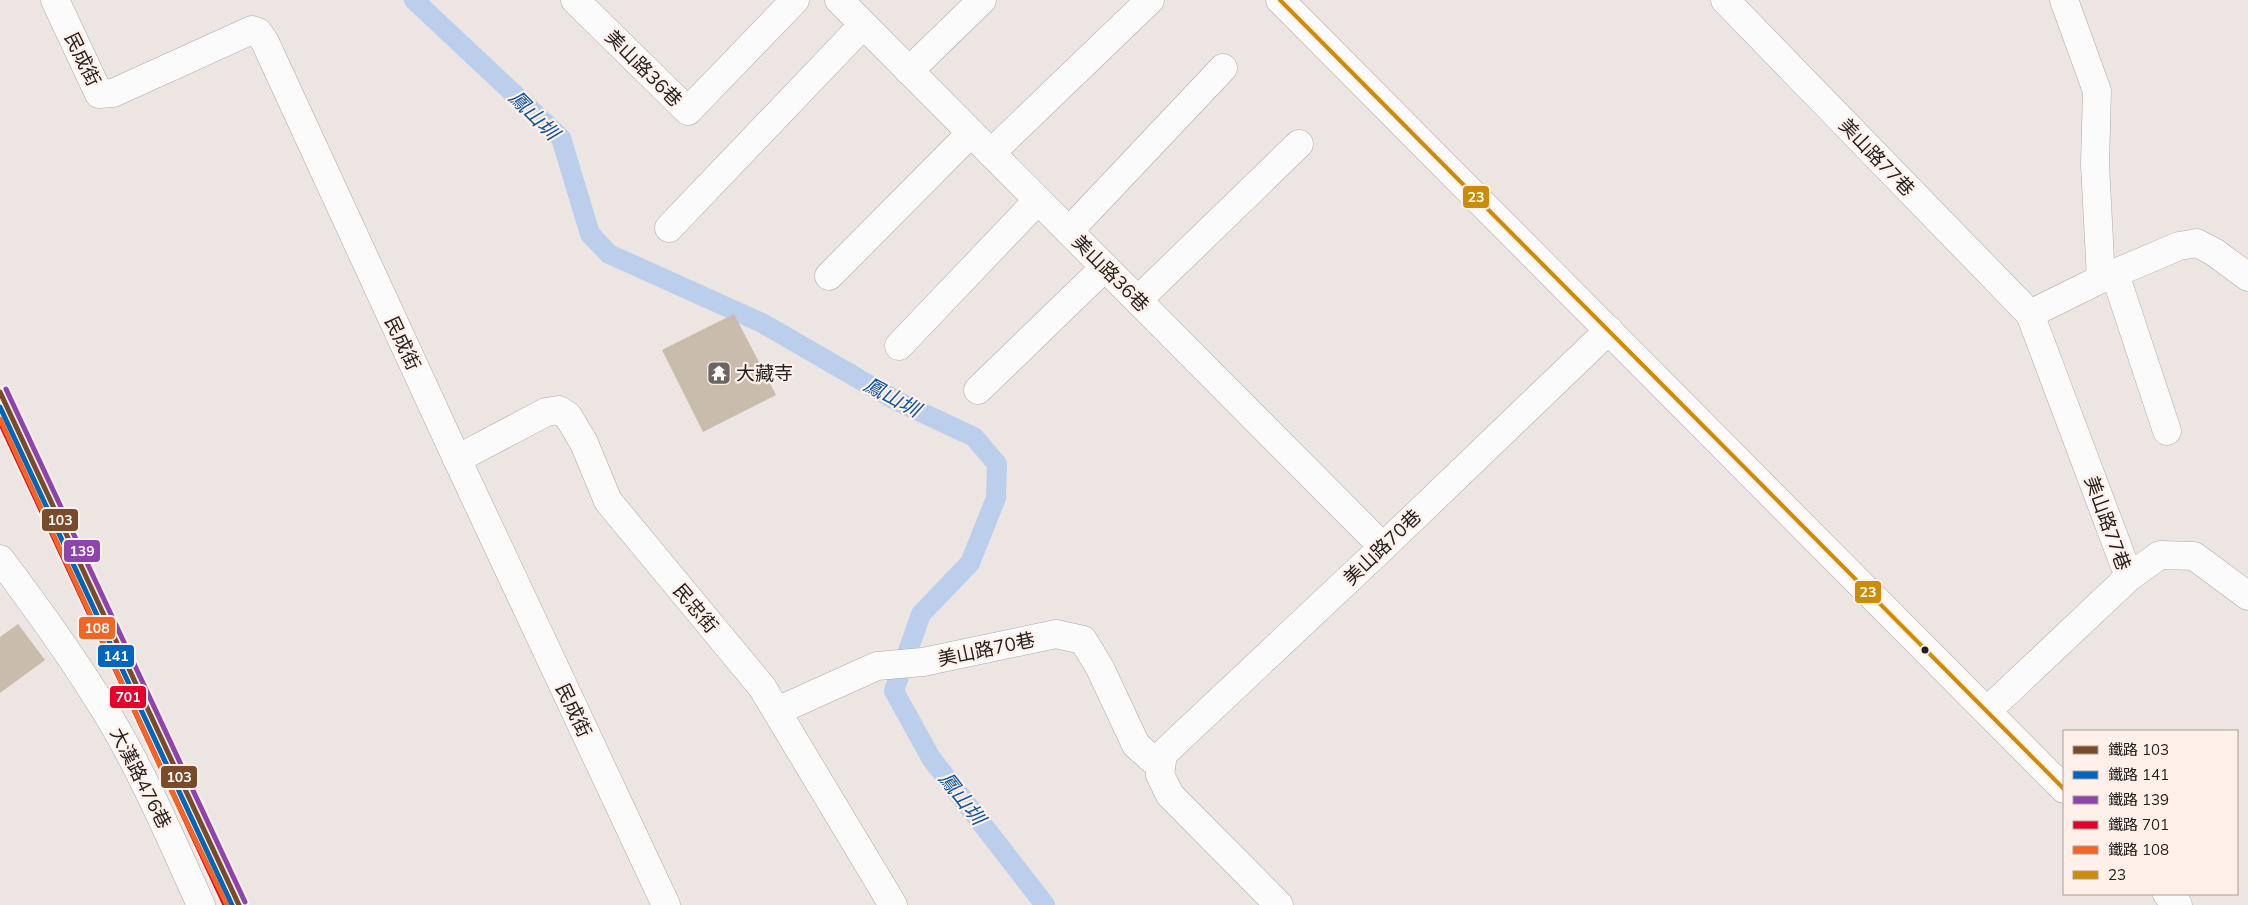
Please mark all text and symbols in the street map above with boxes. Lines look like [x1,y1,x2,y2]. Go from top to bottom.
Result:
street label: 美山路36巷 [601,25,687,111]
street label: 民成街 [60,28,106,90]
water label: 鳳山圳 [504,85,567,147]
street label: 美山路77巷 [1834,113,1920,201]
line badge: 23 [1462,185,1490,209]
text: 23 [1468,188,1484,206]
street label: 美山路36巷 [1068,230,1154,316]
street label: 民成街 [380,312,426,374]
temple icon: 大藏寺 [706,360,732,386]
place label: 大藏寺 [736,361,793,385]
water label: 鳳山圳 [860,371,927,423]
street label: 美山路77巷 [2080,472,2136,574]
street label: 美山路70巷 [1338,504,1426,590]
line badge: 103 [41,508,79,532]
text: 103 [47,511,73,529]
line badge: 139 [63,539,101,563]
text: 139 [69,542,95,560]
street label: 民忠街 [668,578,724,638]
line badge: 23 [1854,580,1882,604]
text: 23 [1860,583,1876,601]
line badge: 108 [78,616,116,640]
text: 108 [84,619,110,637]
street label: 美山路70巷 [935,627,1037,671]
line badge: 141 [97,644,135,668]
unlabelled marker [1920,645,1930,655]
text: 141 [103,647,129,665]
street label: 民成街 [551,679,597,741]
line badge: 701 [109,685,147,709]
text: 701 [115,688,141,706]
street label: 大漢路476巷 [105,723,177,833]
legend [2063,730,2238,895]
text: 鐵路 103 [2108,740,2169,759]
line badge: 103 [160,765,198,789]
text: 鐵路 141 [2108,765,2169,784]
water label: 鳳山圳 [934,766,993,831]
text: 103 [166,768,192,786]
text: 鐵路 139 [2108,790,2169,809]
text: 鐵路 701 [2108,815,2169,834]
text: 鐵路 108 [2108,840,2169,859]
text: 23 [2108,865,2126,884]

